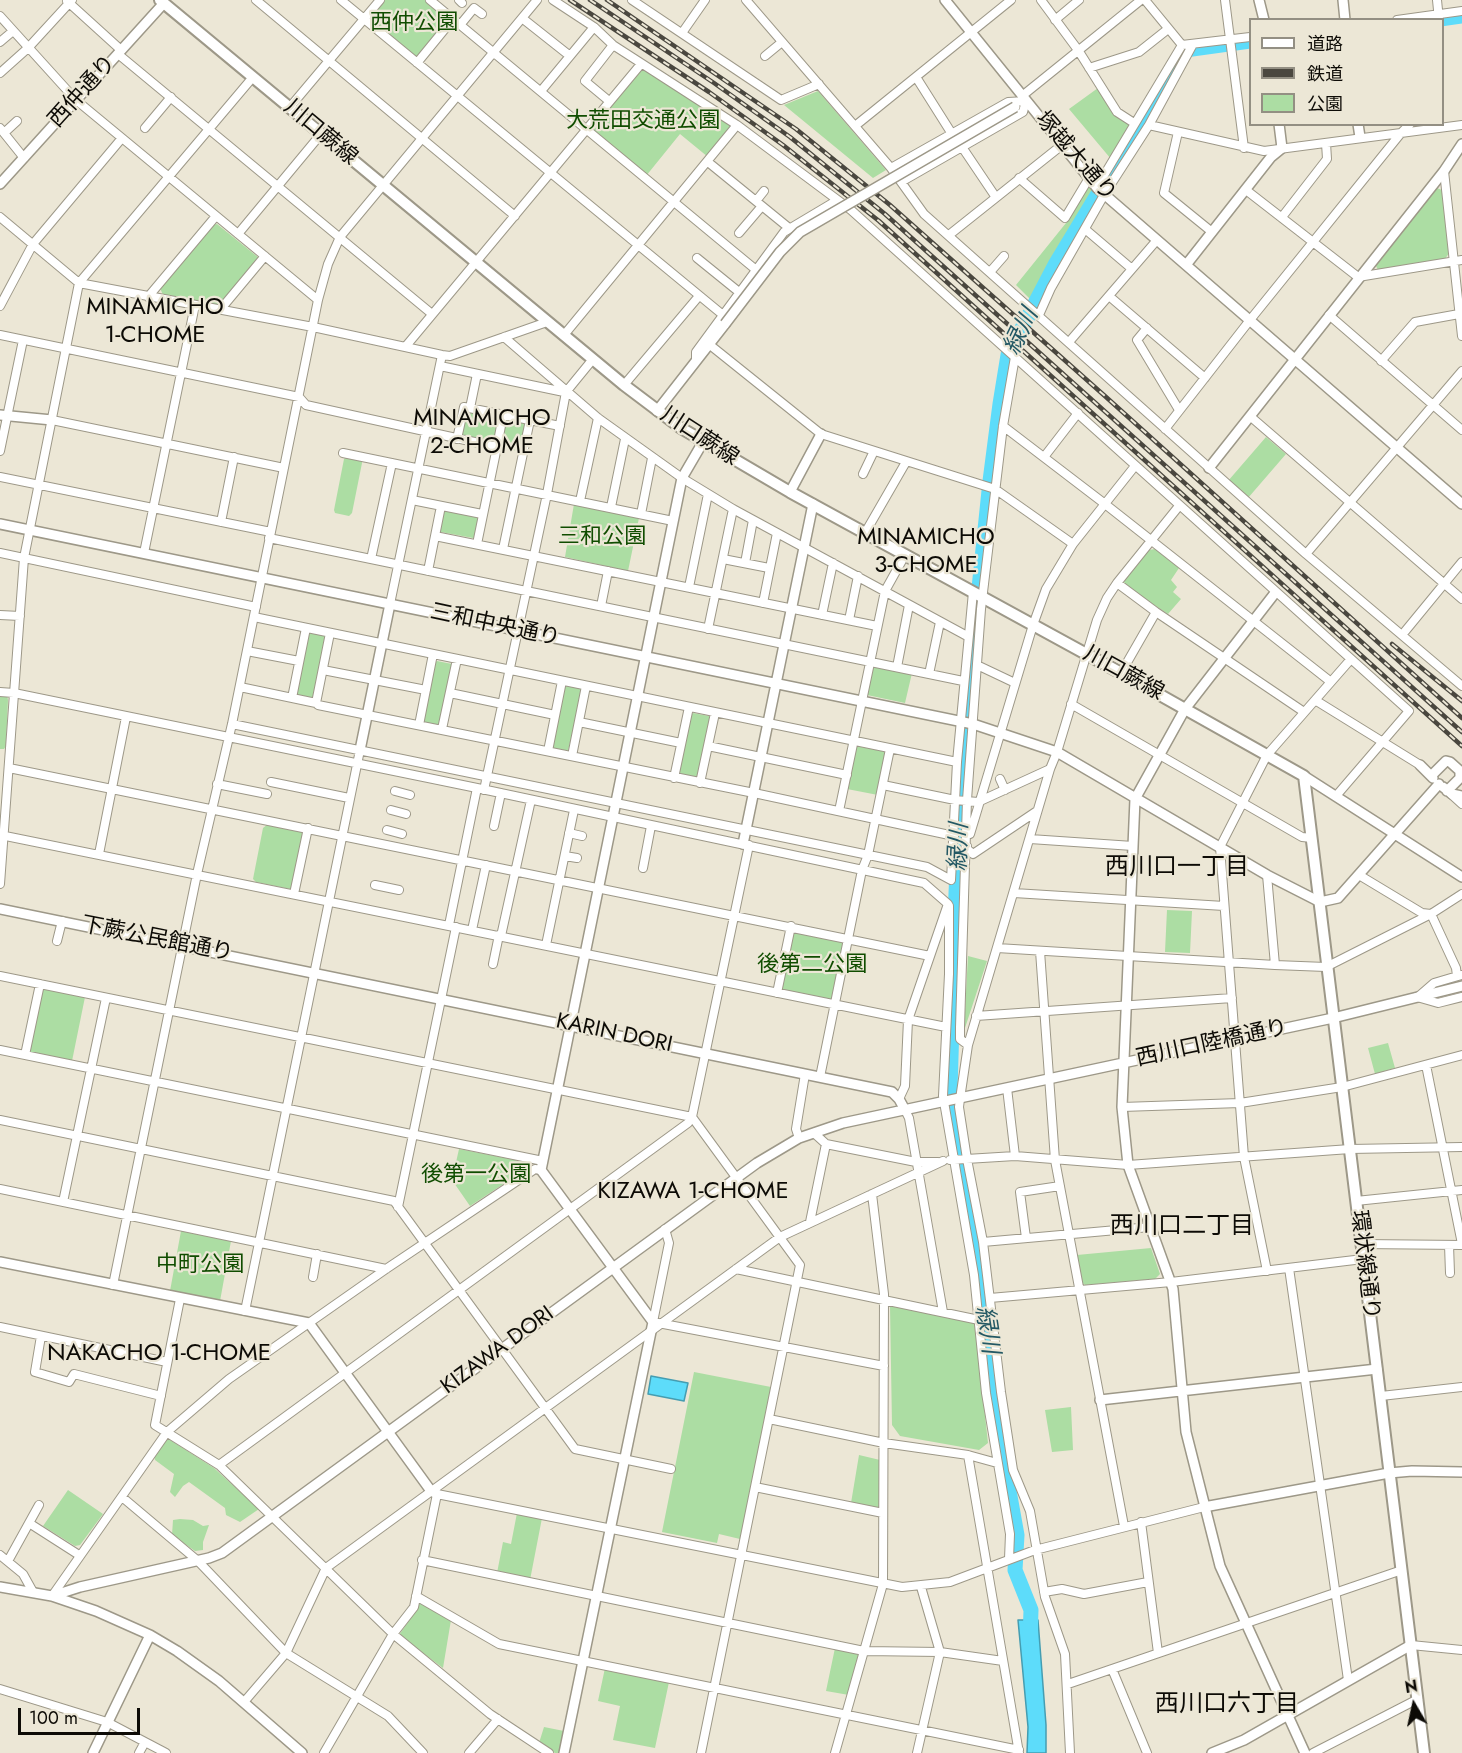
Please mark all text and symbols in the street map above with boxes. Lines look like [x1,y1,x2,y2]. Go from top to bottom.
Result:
park label: 西仲公園 [370,11,458,37]
legend [1249,18,1444,126]
text: 道路 [1307,31,1343,57]
street label: 西仲通り [44,50,122,134]
text: 鉄道 [1307,61,1343,87]
text: 公園 [1307,91,1343,117]
street label: 川口蕨線 [278,95,362,171]
street label: 塚越大通り [1029,107,1121,207]
park label: 大荒田交通公園 [566,109,720,135]
district label: MINAMICHO 1-CHOME [79,294,231,350]
water label: 緑川 [999,304,1045,360]
street label: 川口蕨線 [655,402,743,472]
district label: MINAMICHO 2-CHOME [406,405,558,461]
district label: MINAMICHO 3-CHOME [850,524,1002,580]
park label: 三和公園 [558,525,646,551]
street label: 三和中央通り [428,599,562,653]
street label: 川口蕨線 [1078,641,1168,707]
water label: 緑川 [945,823,975,871]
district label: 西川口一丁目 [1105,854,1249,882]
street label: 下蕨公民館通り [79,912,235,968]
park label: 後第二公園 [757,953,867,979]
street label: KARIN DORI [553,1009,675,1059]
street label: 西川口陸橋通り [1134,1015,1290,1073]
park label: 後第一公園 [421,1163,531,1189]
district label: KIZAWA 1-CHOME [587,1178,799,1206]
street label: 環状線通り [1344,1209,1384,1321]
district label: 西川口二丁目 [1110,1213,1254,1241]
park label: 中町公園 [156,1253,244,1279]
street label: KIZAWA DORI [436,1301,560,1401]
water label: 緑川 [968,1304,1004,1356]
district label: NAKACHO 1-CHOME [36,1340,282,1368]
text: N [1403,1674,1419,1699]
north arrow [1384,1675,1444,1735]
district label: 西川口六丁目 [1155,1691,1299,1719]
scale bar [21,1696,142,1734]
text: 100 m [29,1705,78,1731]

